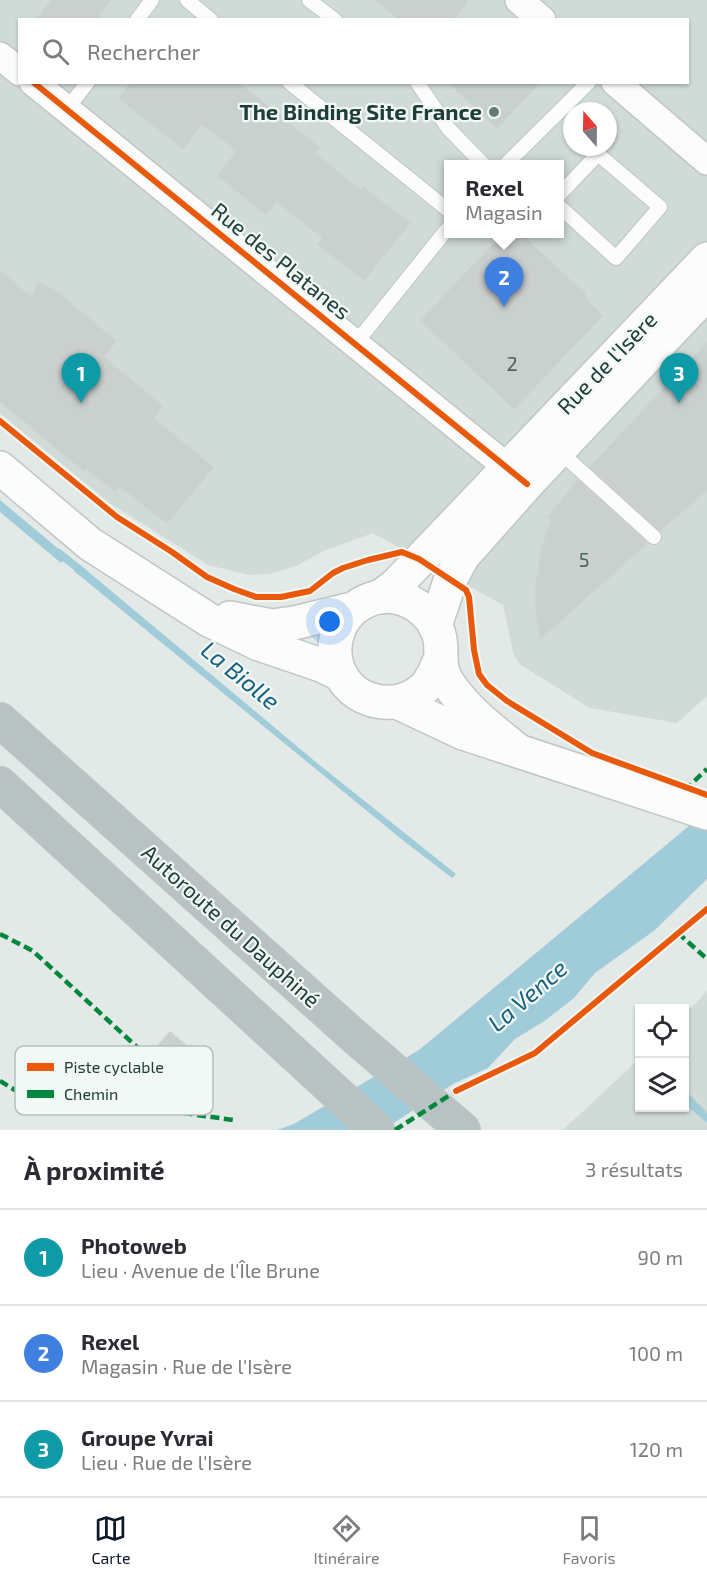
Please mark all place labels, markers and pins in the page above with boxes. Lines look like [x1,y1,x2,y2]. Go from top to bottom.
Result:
place label: The Binding Site France [239,98,482,124]
marker: The Binding Site France [487,105,501,119]
pin: 2 [484,258,524,307]
pin: 1 [62,354,100,403]
pin: 3 [660,354,698,403]

